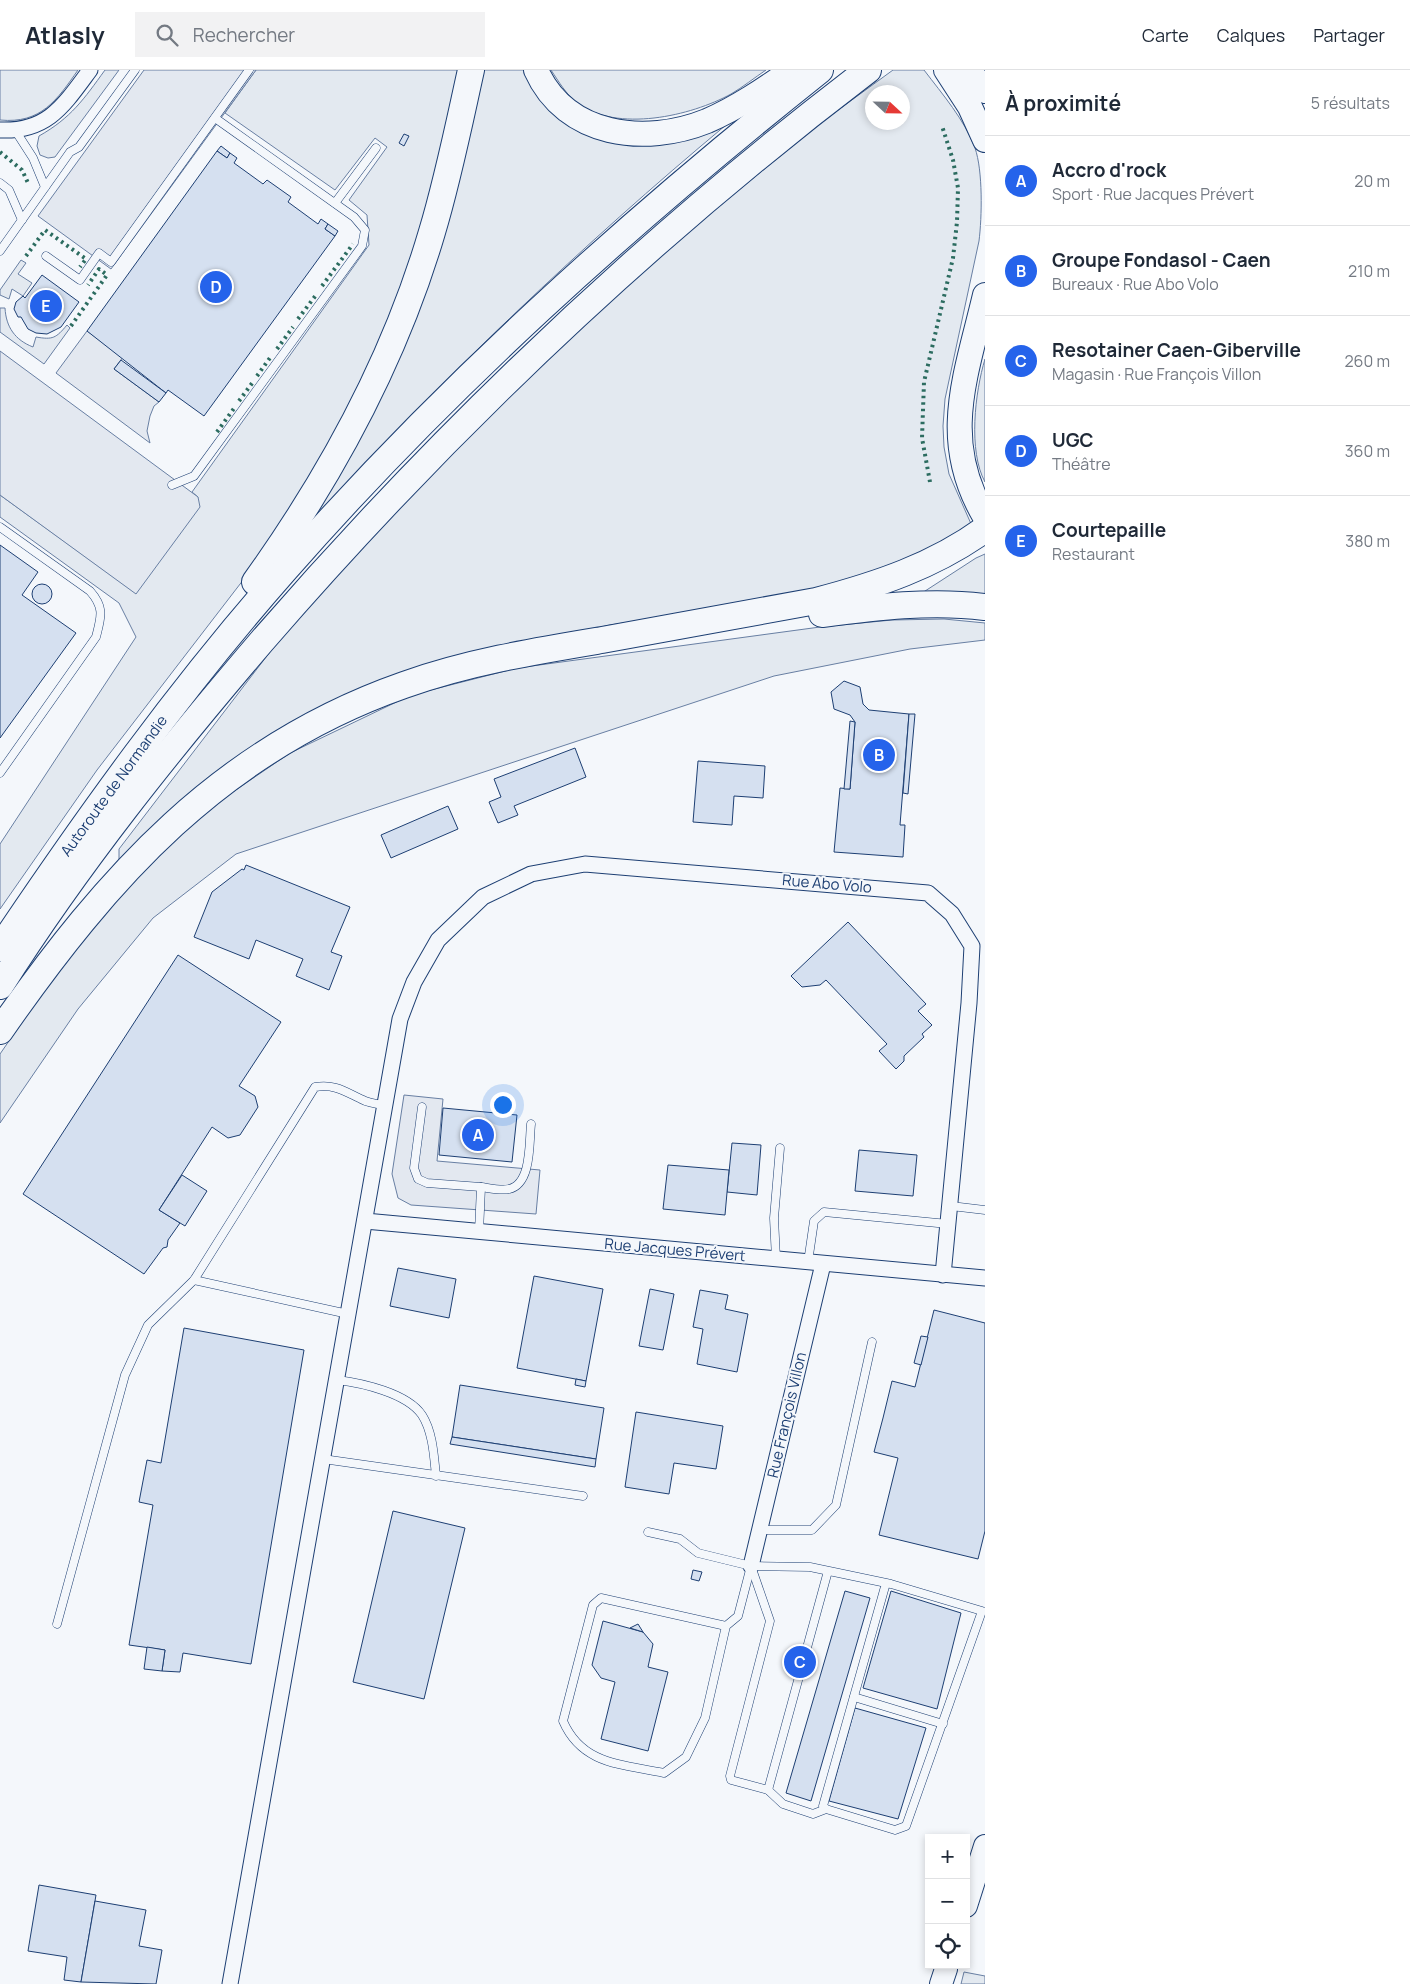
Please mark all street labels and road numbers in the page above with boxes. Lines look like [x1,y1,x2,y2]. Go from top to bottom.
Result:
street label: Autoroute de Normandie [55,711,172,861]
street label: Rue Abo Volo [781,869,873,898]
street label: Rue Jacques Prévert [604,1233,746,1266]
street label: Rue François Villon [762,1350,811,1480]

